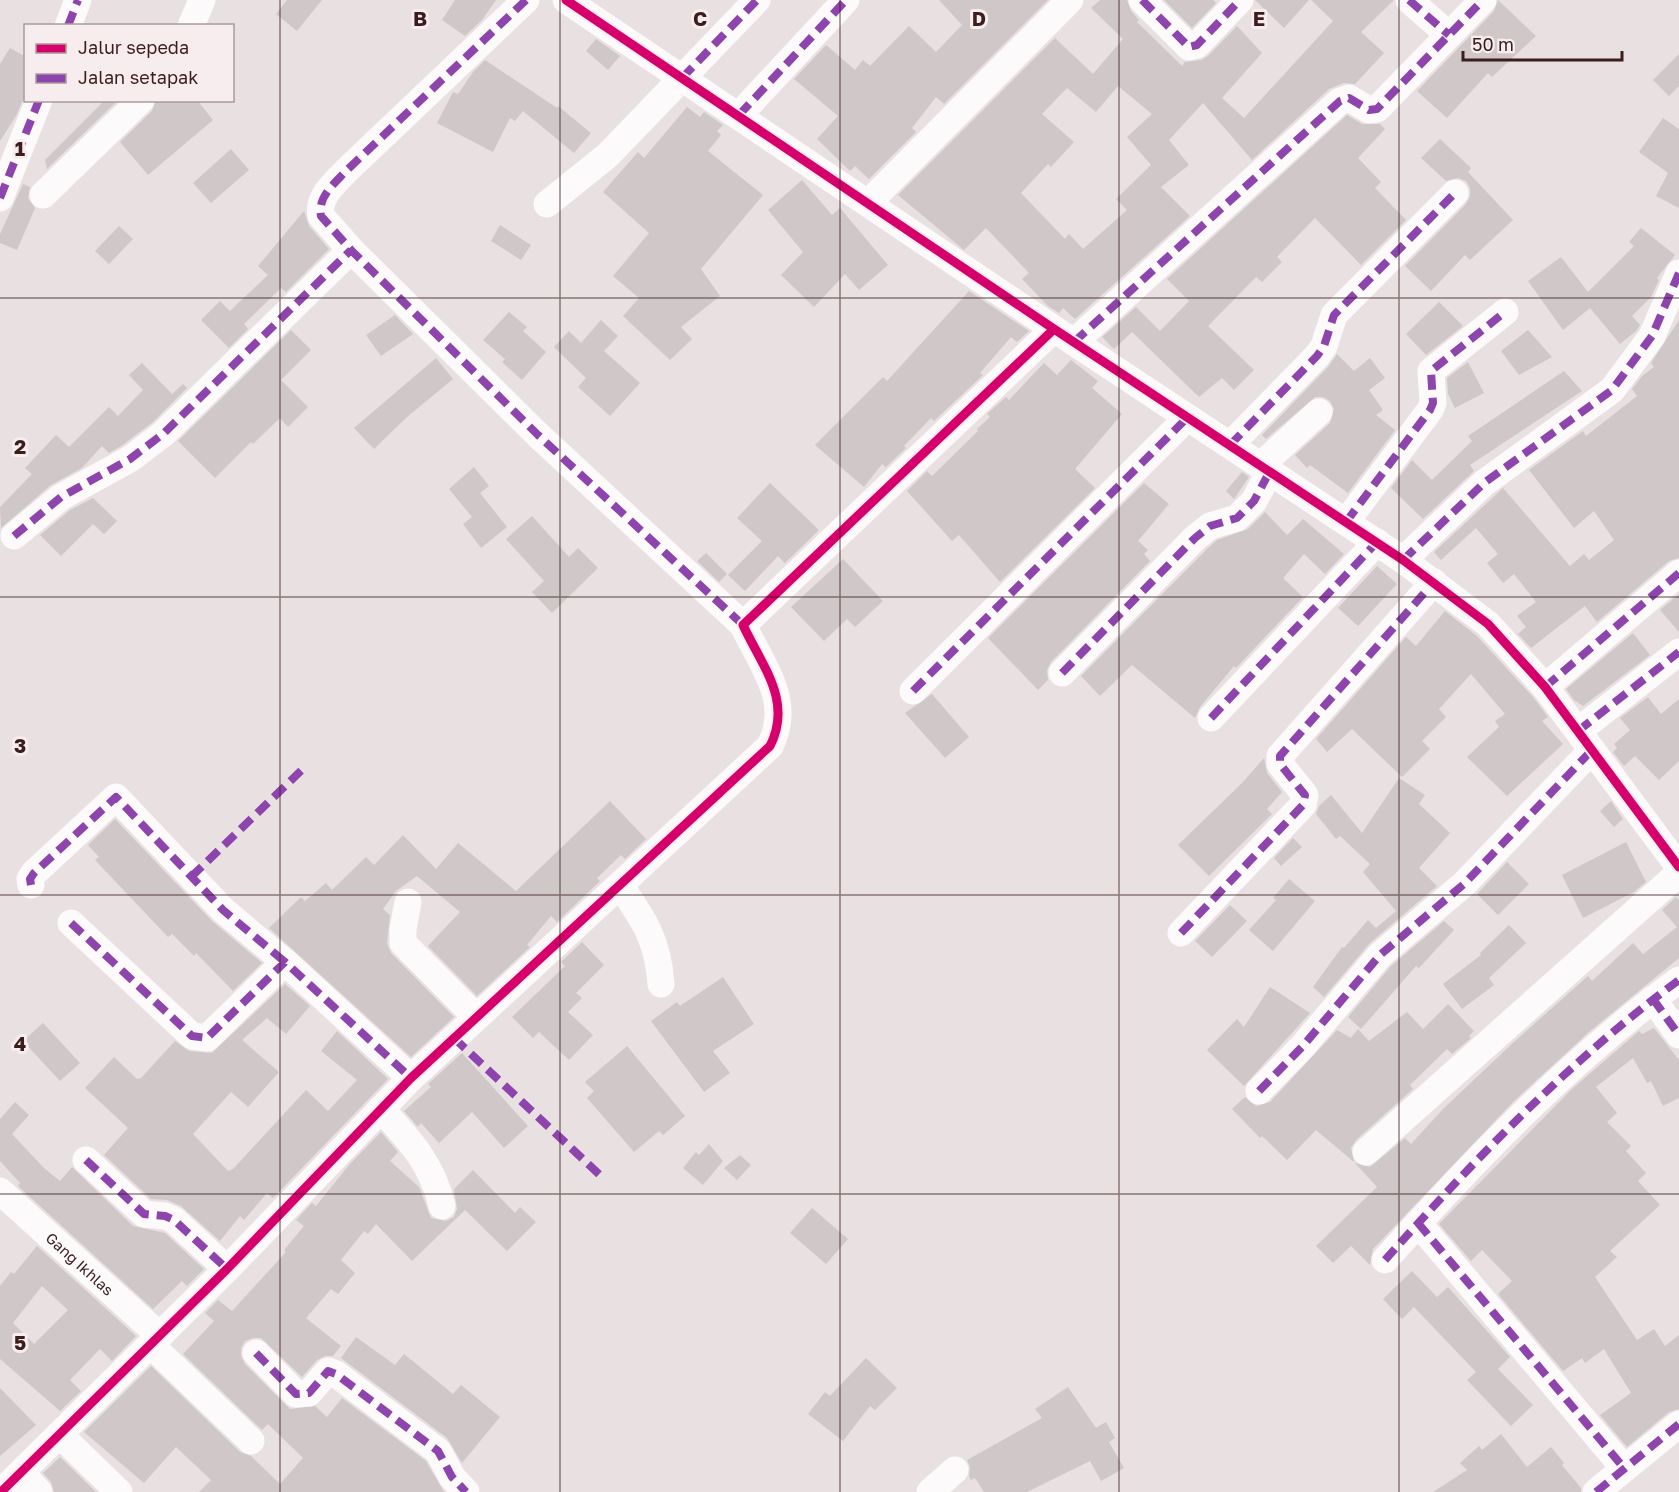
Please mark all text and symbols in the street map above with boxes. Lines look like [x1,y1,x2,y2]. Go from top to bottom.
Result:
text: B [413,6,427,30]
text: C [693,6,707,30]
text: D [972,6,986,30]
text: E [1253,6,1265,30]
legend [24,24,234,102]
scale bar [1463,24,1622,62]
text: 50 m [1472,33,1514,55]
text: Jalur sepeda [78,36,189,58]
text: Jalan setapak [78,66,198,88]
text: 1 [15,136,25,160]
text: 2 [14,434,26,458]
text: 3 [14,733,26,757]
text: 4 [14,1031,26,1055]
street label: Gang Ikhlas [42,1228,118,1299]
text: 5 [14,1330,26,1354]

